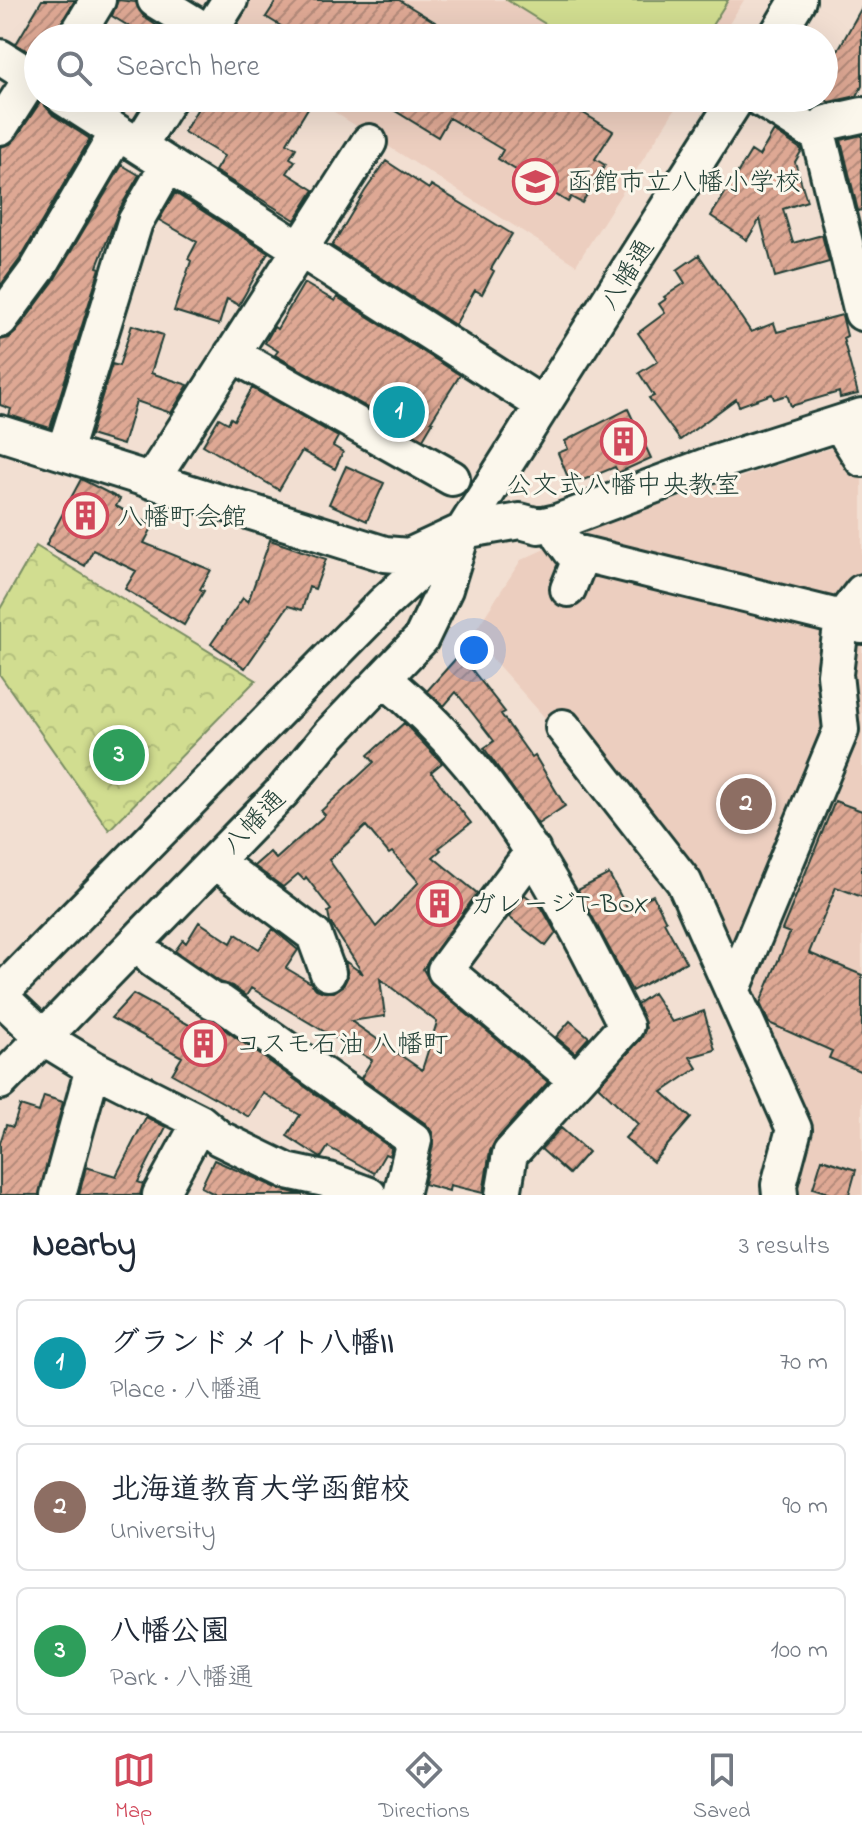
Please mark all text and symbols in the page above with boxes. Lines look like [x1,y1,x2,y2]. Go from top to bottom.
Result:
search box [24,24,838,112]
icon: search [52,46,96,90]
text: Search here [116,46,260,90]
school or university icon: 函館市立八幡小学校 [512,157,560,205]
place label: 函館市立八幡小学校 [567,165,801,203]
street label: 八幡通 [592,232,665,319]
pin: 1 [373,382,425,442]
building icon: 公文式八幡中央教室 [599,417,647,465]
place label: 公文式八幡中央教室 [506,468,740,506]
building icon: 八幡町会館 [62,492,110,540]
place label: 八幡町会館 [117,500,247,538]
your location [454,630,494,670]
pin: 3 [93,725,145,785]
pin: 2 [720,774,772,834]
street label: 八幡通 [214,782,296,864]
building icon: ガレージT-BOX [415,879,463,927]
place label: ガレージT-BOX [470,887,649,925]
building icon: コスモ石油 八幡町 [180,1019,228,1067]
place label: コスモ石油 八幡町 [235,1027,448,1065]
text: Nearby [32,1222,136,1272]
text: 3 results [739,1228,830,1266]
text: グランドメイト八幡II [110,1323,394,1367]
text: 1 [56,1344,64,1382]
text: 70 m [779,1344,828,1382]
text: Place · 八幡通 [110,1372,262,1410]
text: 北海道教育大学函館校 [110,1469,410,1513]
text: 2 [54,1488,66,1526]
text: 90 m [782,1488,828,1526]
text: University [110,1513,216,1551]
text: 八幡公園 [110,1611,230,1655]
text: 3 [55,1632,65,1670]
text: 100 m [771,1632,828,1670]
text: Park · 八幡通 [110,1660,254,1698]
tab: Map [112,1748,156,1828]
tab: Directions [379,1748,470,1828]
tab: Saved [693,1748,750,1828]

